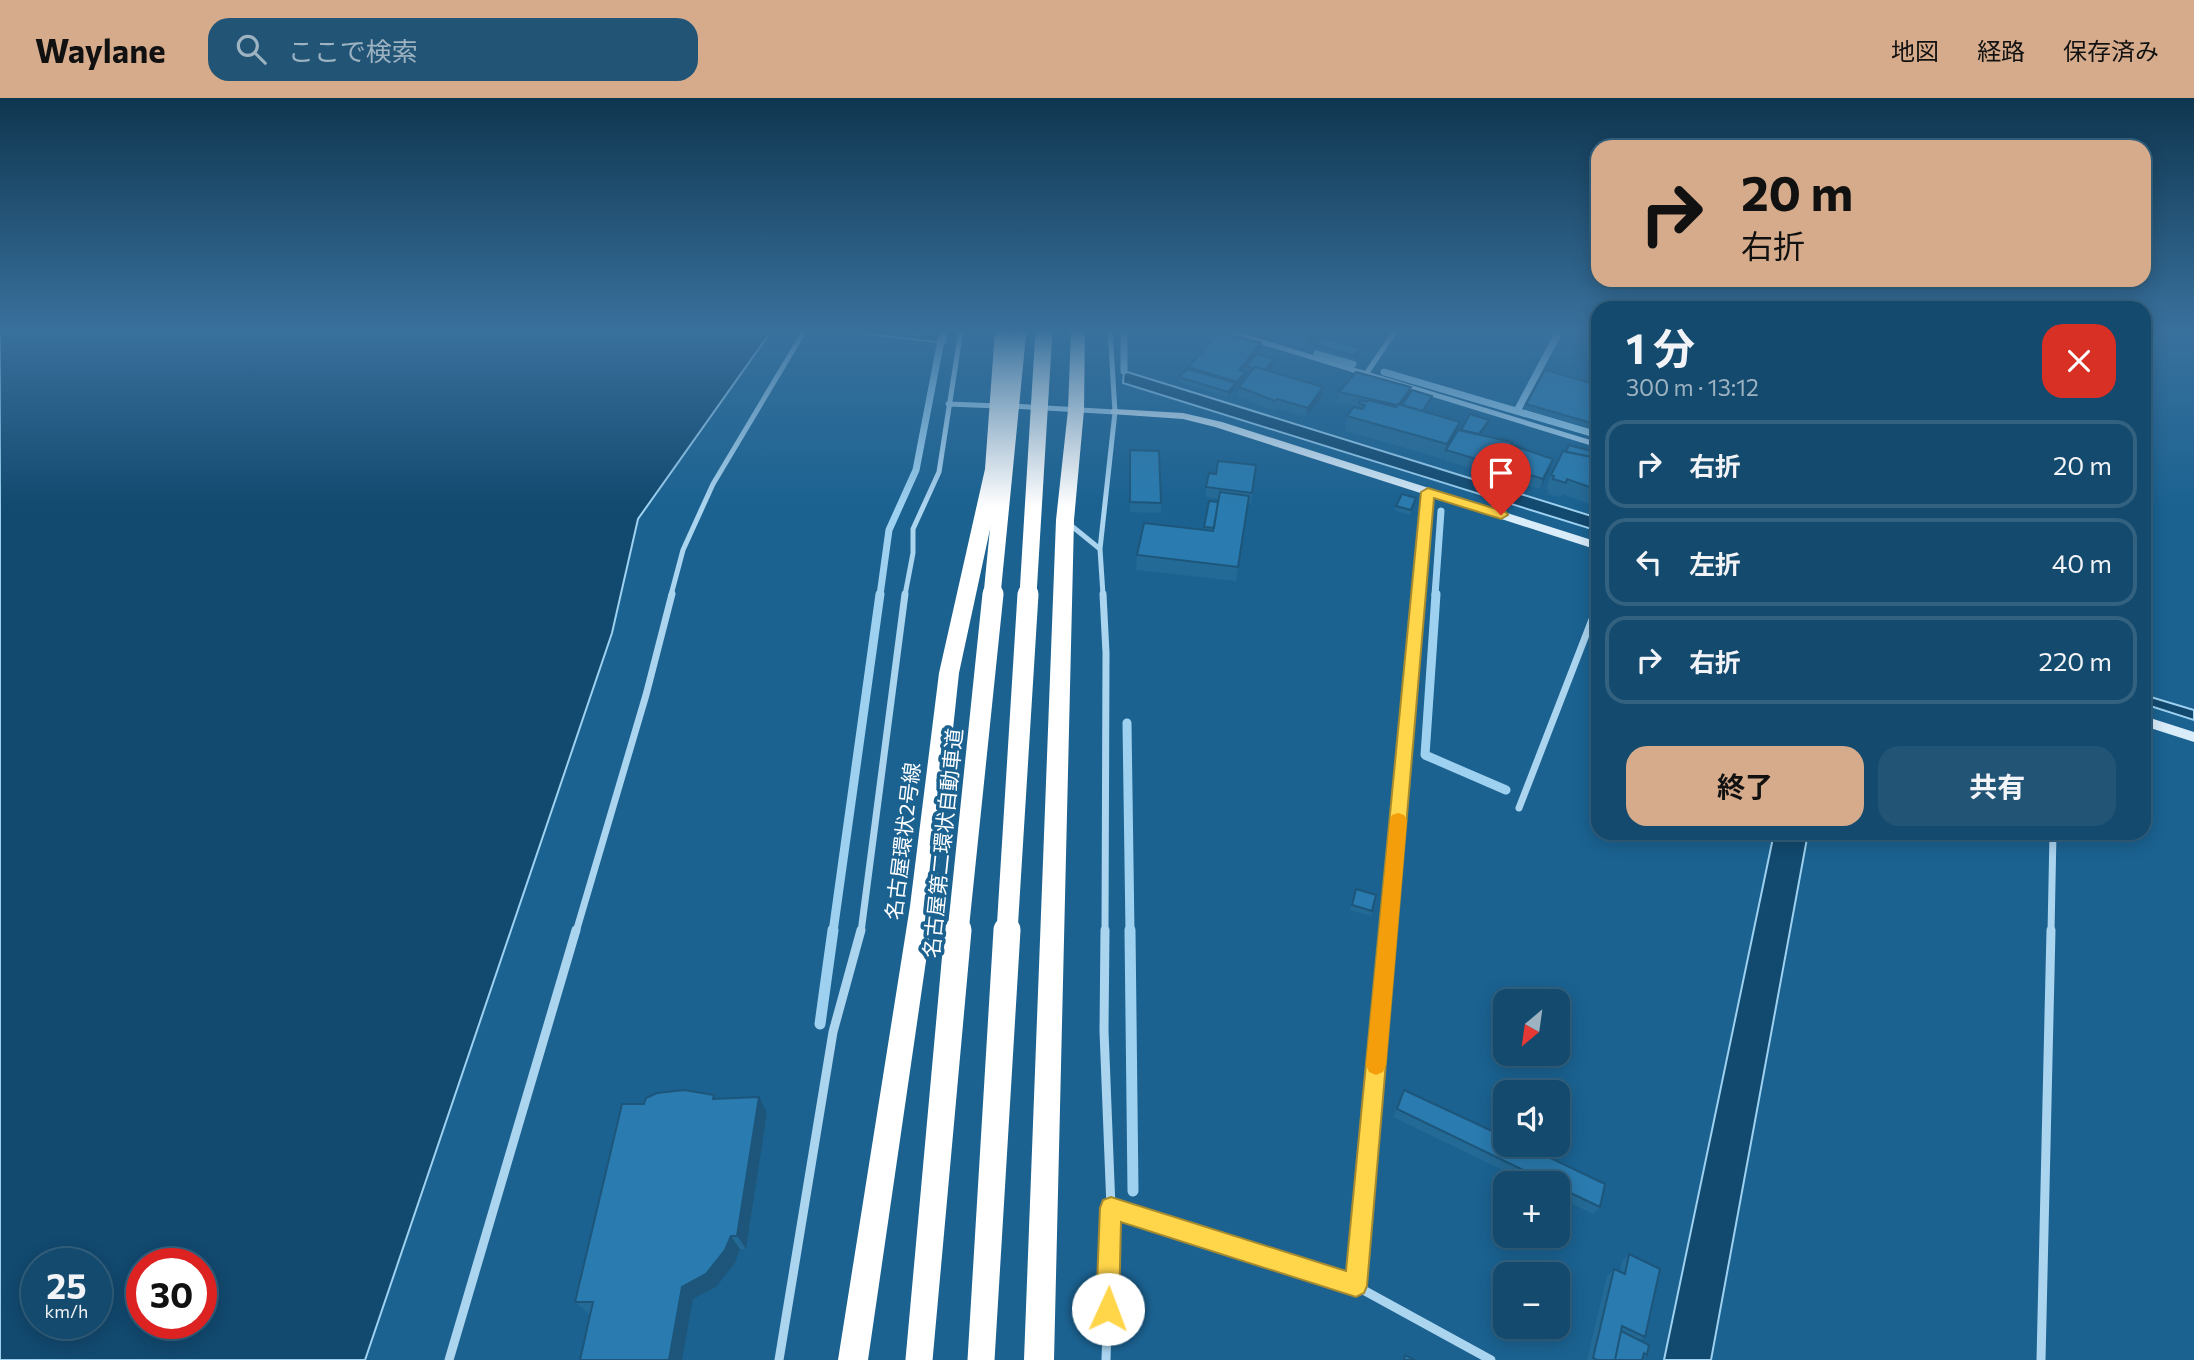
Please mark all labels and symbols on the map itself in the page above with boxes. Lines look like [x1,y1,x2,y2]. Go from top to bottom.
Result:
pin [1471,443,1531,515]
street label: 名古屋第二環状自動車道 [917,727,967,959]
street label: 名古屋環状2号線 [880,761,924,921]
north arrow [1493,989,1570,1066]
speed limit sign: 30 [126,1248,217,1339]
position arrow [1071,1272,1145,1346]

